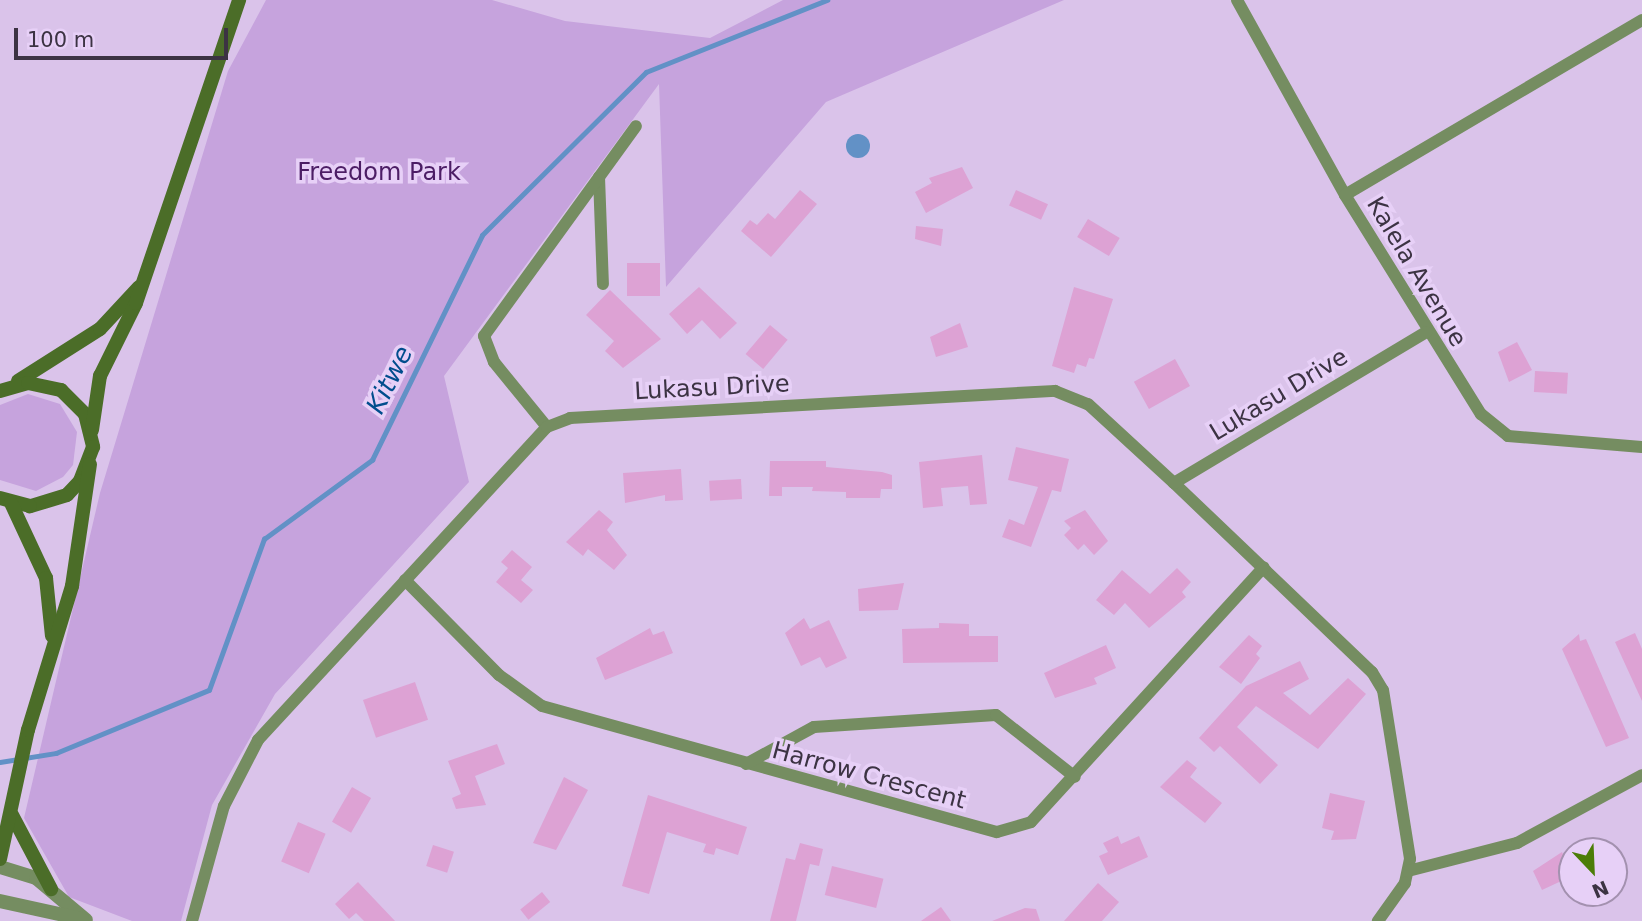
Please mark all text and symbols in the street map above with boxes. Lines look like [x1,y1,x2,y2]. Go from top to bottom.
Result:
scale bar [18,14,231,58]
text: 100 m [27,28,94,52]
park label: Freedom Park [297,159,461,187]
street label: Kalela Avenue [1360,192,1472,352]
water label: Kitwe [360,341,420,419]
street label: Lukasu Drive [1205,343,1353,447]
street label: Lukasu Drive [634,370,790,406]
street label: Harrow Crescent [769,736,969,816]
north arrow [1558,837,1628,907]
text: N [1589,876,1612,903]

